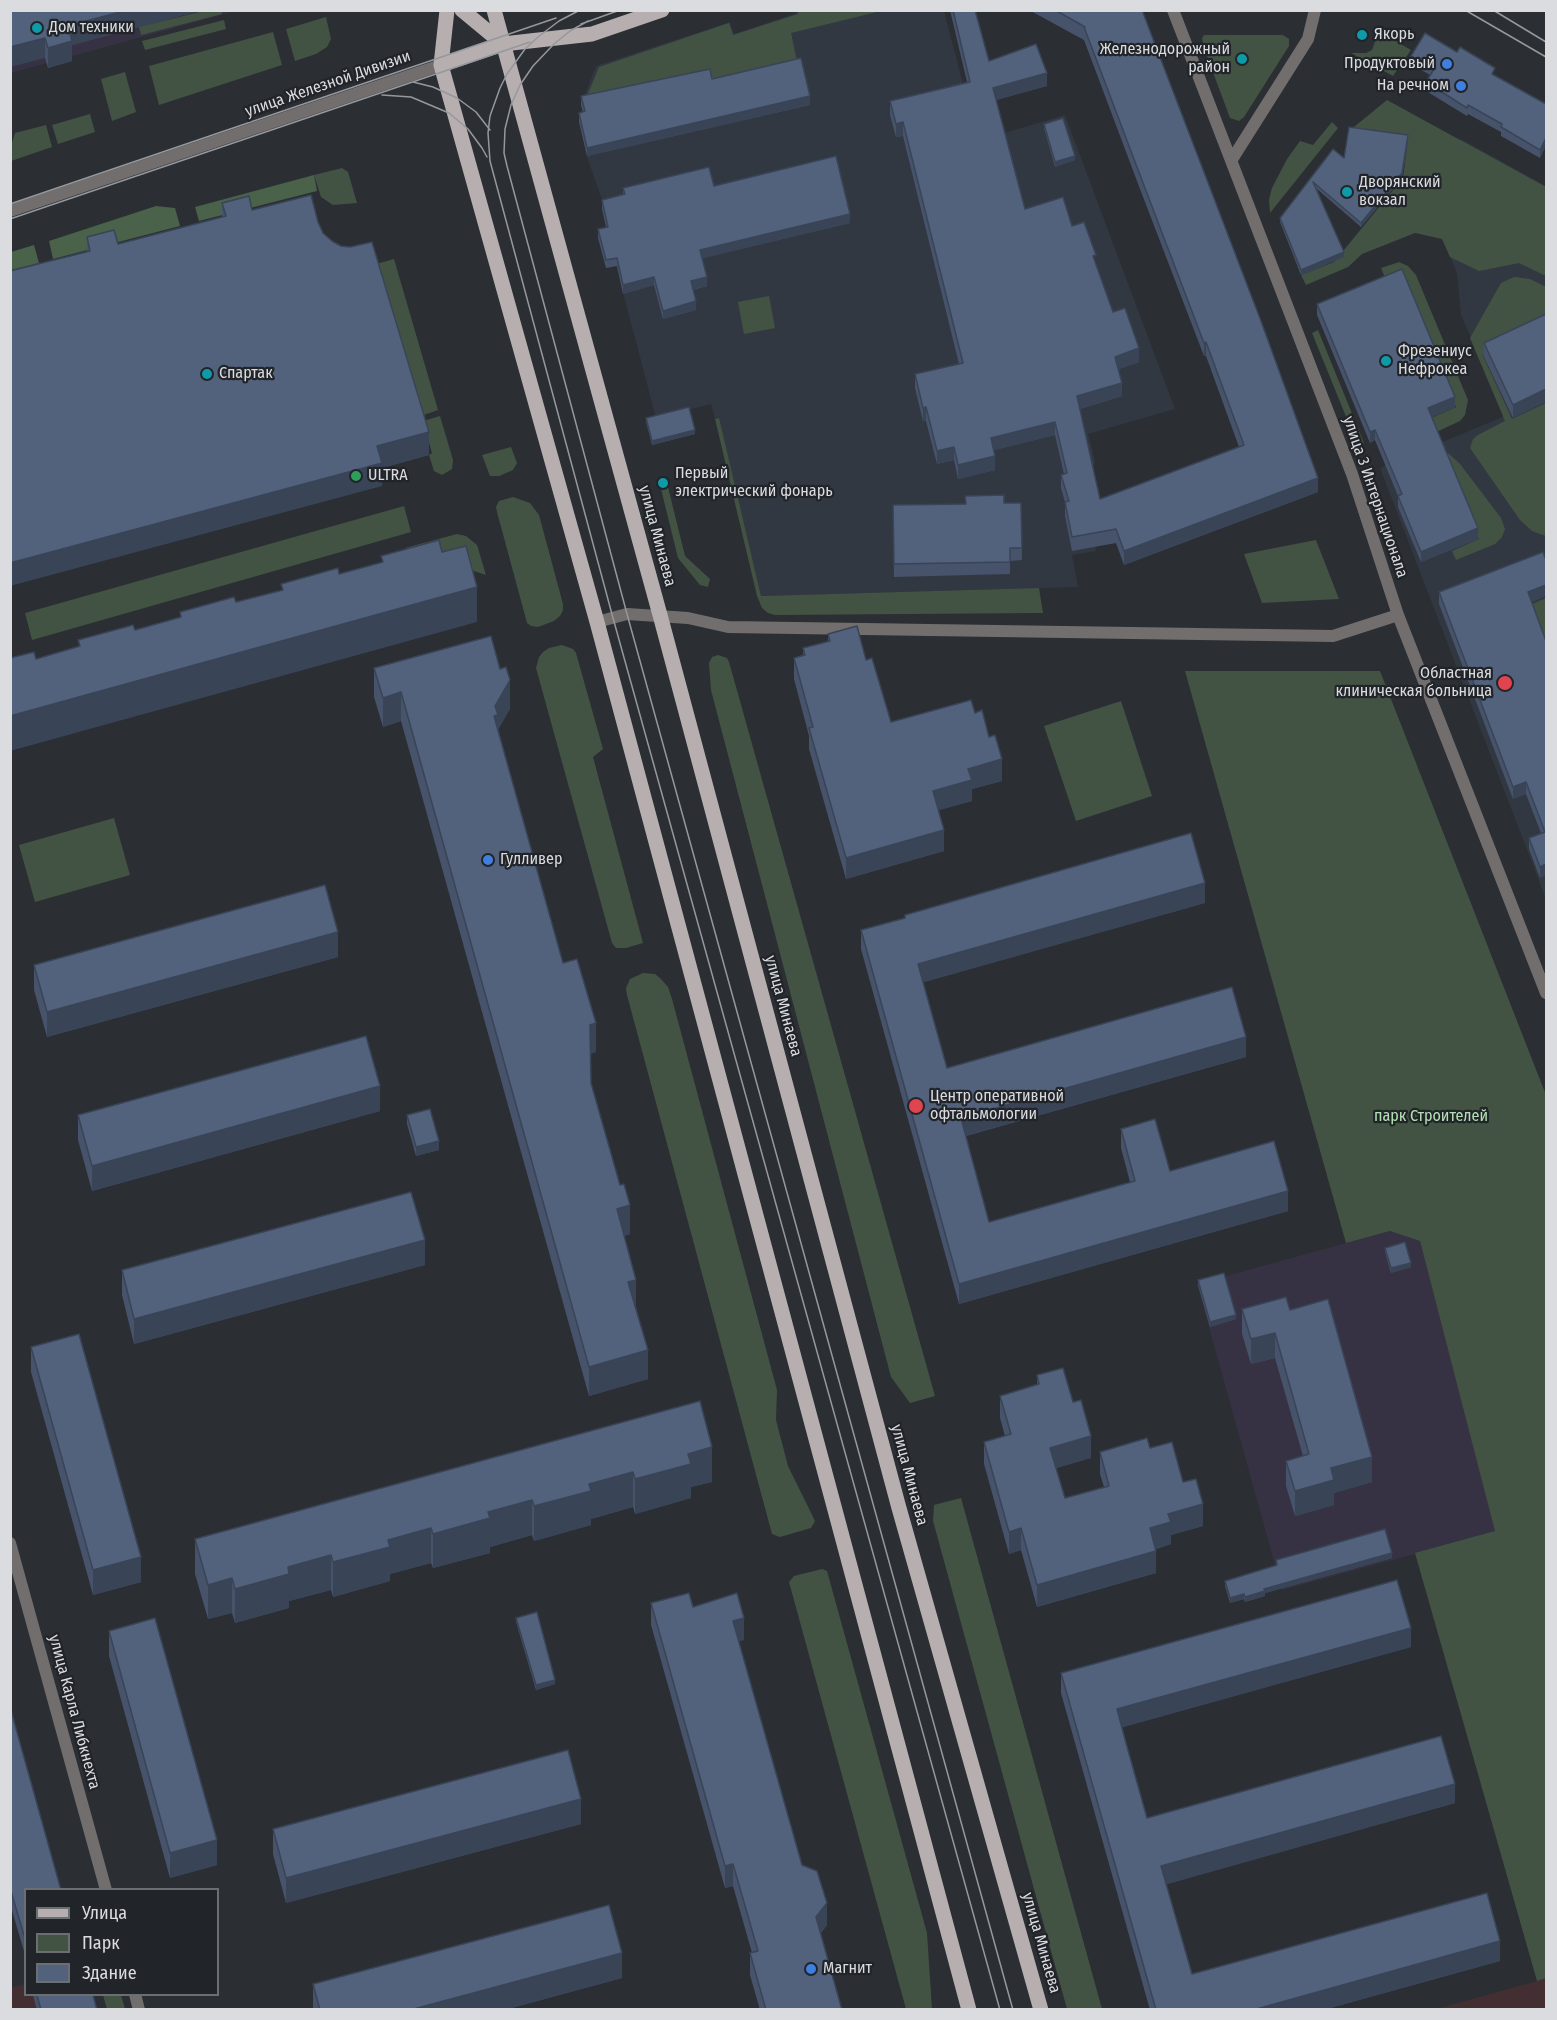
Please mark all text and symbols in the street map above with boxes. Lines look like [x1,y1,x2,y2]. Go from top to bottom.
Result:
place label: Дом техники [49,18,134,38]
marker: Дом техники [30,21,44,35]
place label: Якорь [1374,25,1414,45]
marker: Якорь [1355,28,1369,42]
place label: Железнодорожный район [1100,40,1230,78]
street label: улица Железной Дивизии [243,47,413,121]
marker: Железнодорожный район [1235,52,1249,66]
place label: Продуктовый [1344,54,1435,74]
marker: Продуктовый [1440,57,1454,71]
place label: На речном [1377,76,1449,96]
marker: На речном [1454,79,1468,93]
place label: Дворянский вокзал [1359,173,1441,211]
marker: Дворянский вокзал [1340,185,1354,199]
place label: Фрезениус Нефрокеа [1398,342,1472,380]
marker: Фрезениус Нефрокеа [1379,354,1393,368]
place label: Спартак [219,364,273,384]
marker: Спартак [200,367,214,381]
street label: улица 3 Интернационала [1338,414,1412,580]
place label: Первый электрический фонарь [675,464,833,502]
place label: ULTRA [368,466,408,486]
marker: ULTRA [349,469,363,483]
marker: Первый электрический фонарь [656,476,670,490]
street label: улица Минаева [634,483,680,589]
place label: Областная клиническая больница [1335,664,1492,702]
marker: Областная клиническая больница [1496,674,1514,692]
place label: Гулливер [500,850,562,870]
marker: Гулливер [481,853,495,867]
street label: улица Минаева [760,953,806,1059]
place label: Центр оперативной офтальмологии [930,1087,1064,1125]
marker: Центр оперативной офтальмологии [907,1097,925,1115]
park label: парк Строителей [1374,1107,1488,1127]
street label: улица Минаева [886,1422,932,1528]
street label: улица Карла Либкнехта [44,1633,104,1791]
legend [24,1888,219,1996]
street label: улица Минаева [1017,1890,1065,1996]
text: Улица [82,1902,127,1924]
text: Парк [82,1932,120,1954]
place label: Магнит [823,1959,872,1979]
text: Здание [82,1962,137,1984]
marker: Магнит [804,1962,818,1976]

